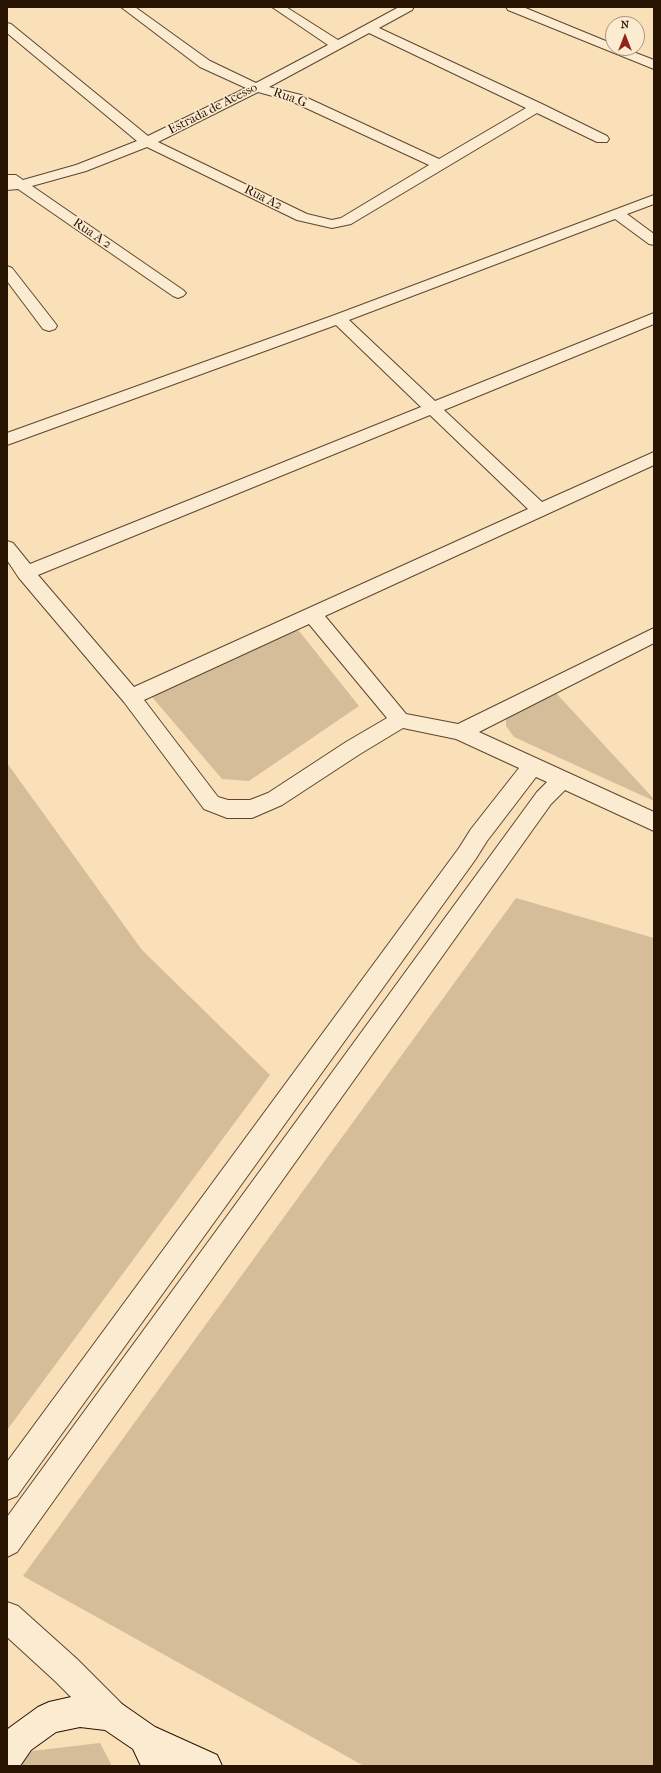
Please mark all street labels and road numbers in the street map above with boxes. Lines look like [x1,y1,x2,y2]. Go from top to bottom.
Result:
street label: Estrada de Acesso [166,80,260,138]
street label: Rua G [271,85,309,111]
street label: Rua A2 [241,182,285,214]
street label: Rua A 2 [70,215,114,253]

